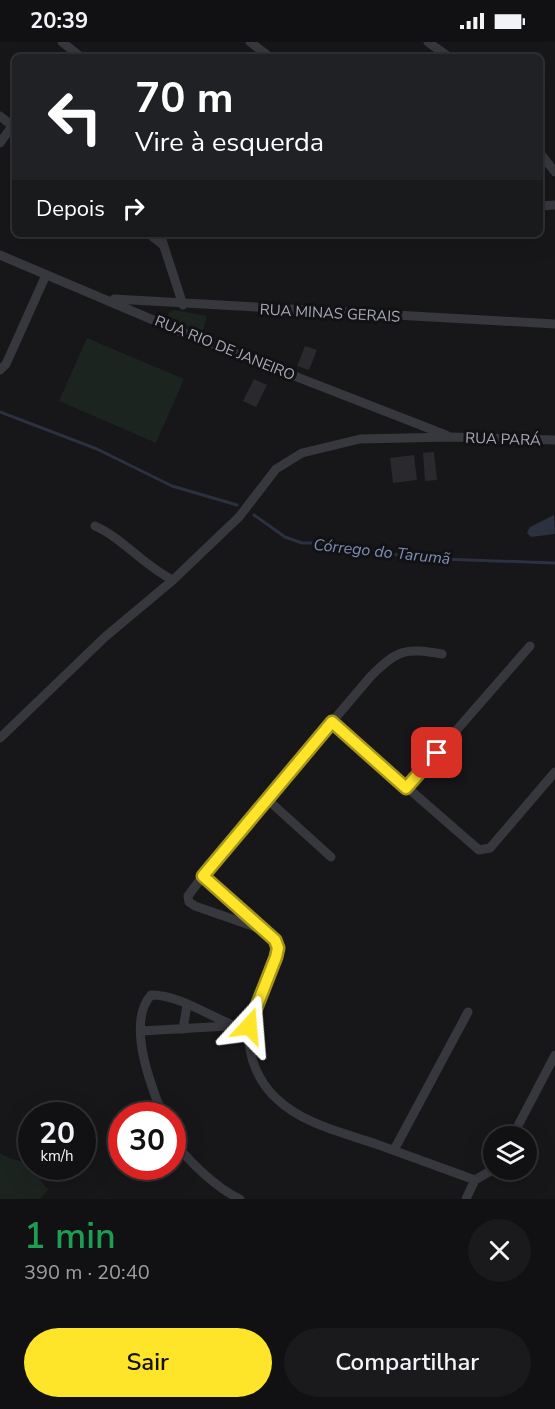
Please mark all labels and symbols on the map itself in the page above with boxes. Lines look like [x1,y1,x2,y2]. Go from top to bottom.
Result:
street label: RUA MINAS GERAIS [259,299,401,327]
street label: RUA RIO DE JANEIRO [152,311,298,385]
street label: RUA PARÁ [465,428,541,450]
water label: Córrego do Tarumã [312,534,452,570]
pin [411,727,462,778]
position arrow [217,994,281,1058]
speed limit sign: 30 [108,1102,186,1180]

